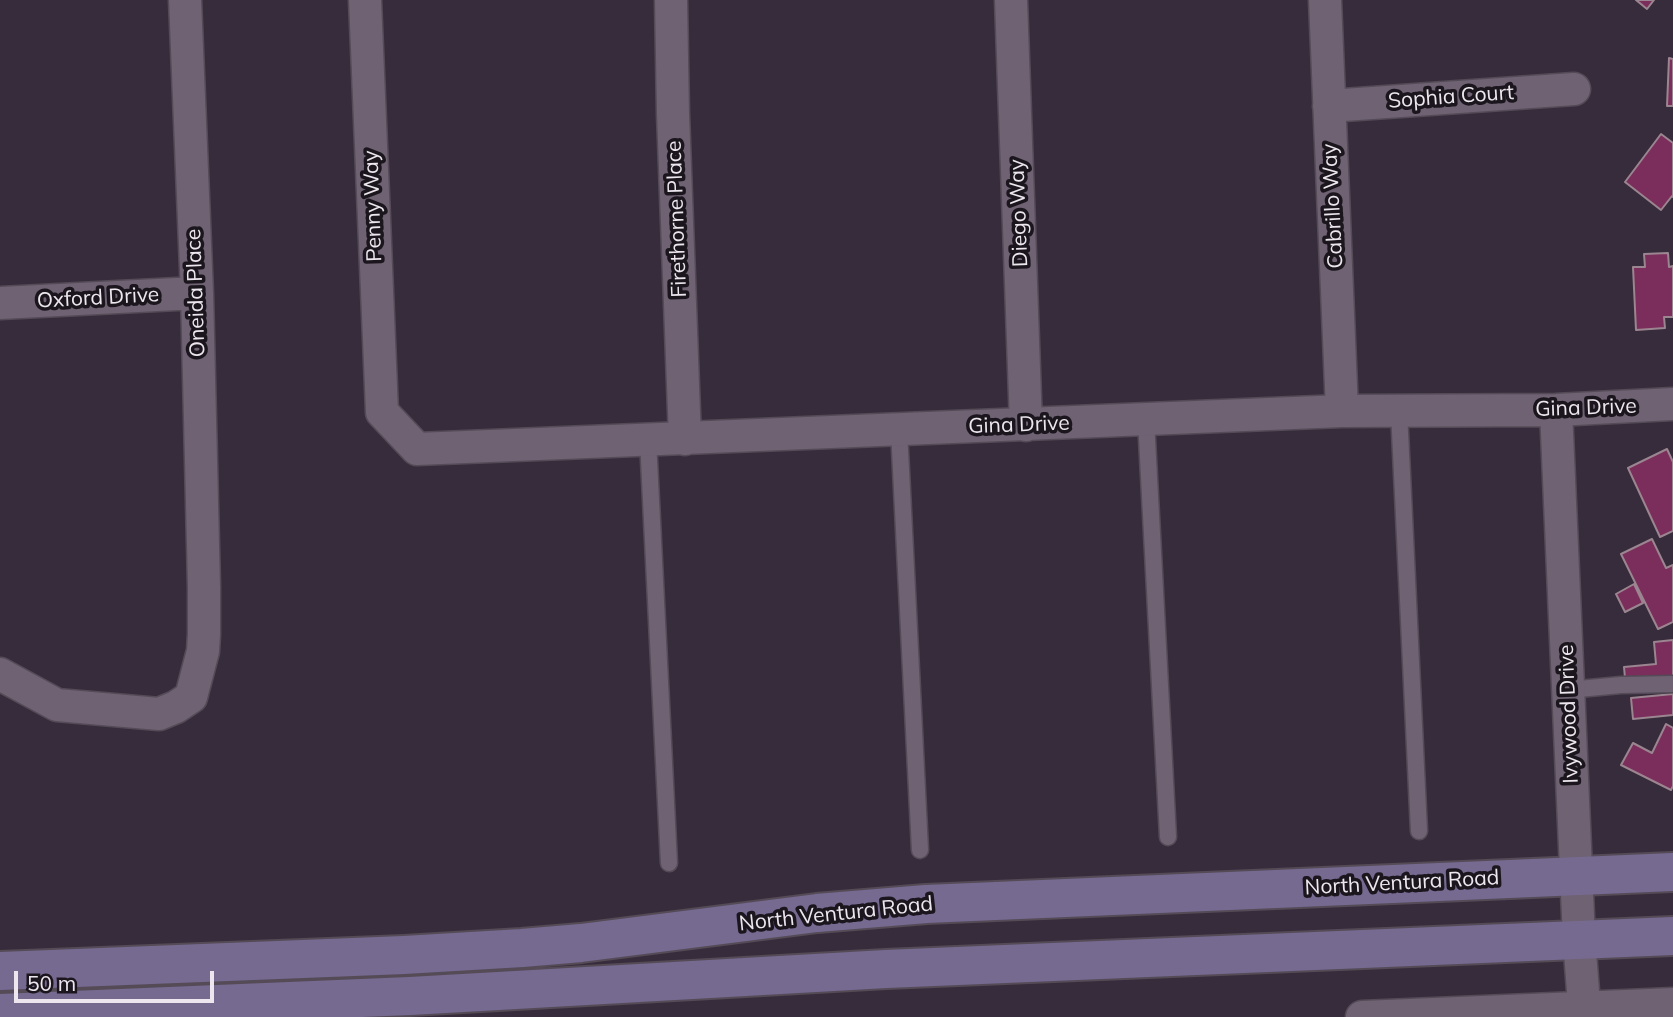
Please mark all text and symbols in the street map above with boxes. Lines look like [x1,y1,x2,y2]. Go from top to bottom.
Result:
street label: Sophia Court [1387,80,1515,114]
street label: Firethorne Place [662,140,692,298]
street label: Cabrillo Way [1317,143,1349,269]
street label: Penny Way [358,150,388,262]
street label: Diego Way [1005,159,1033,267]
street label: Oneida Place [181,228,211,358]
street label: Oxford Drive [36,282,160,314]
street label: Gina Drive [1535,394,1637,422]
street label: Gina Drive [968,411,1070,439]
street label: Ivywood Drive [1554,644,1584,784]
street label: North Ventura Road [1304,865,1500,901]
street label: North Ventura Road [738,891,934,937]
scale bar [18,958,217,1002]
text: 50 m [27,970,76,996]

